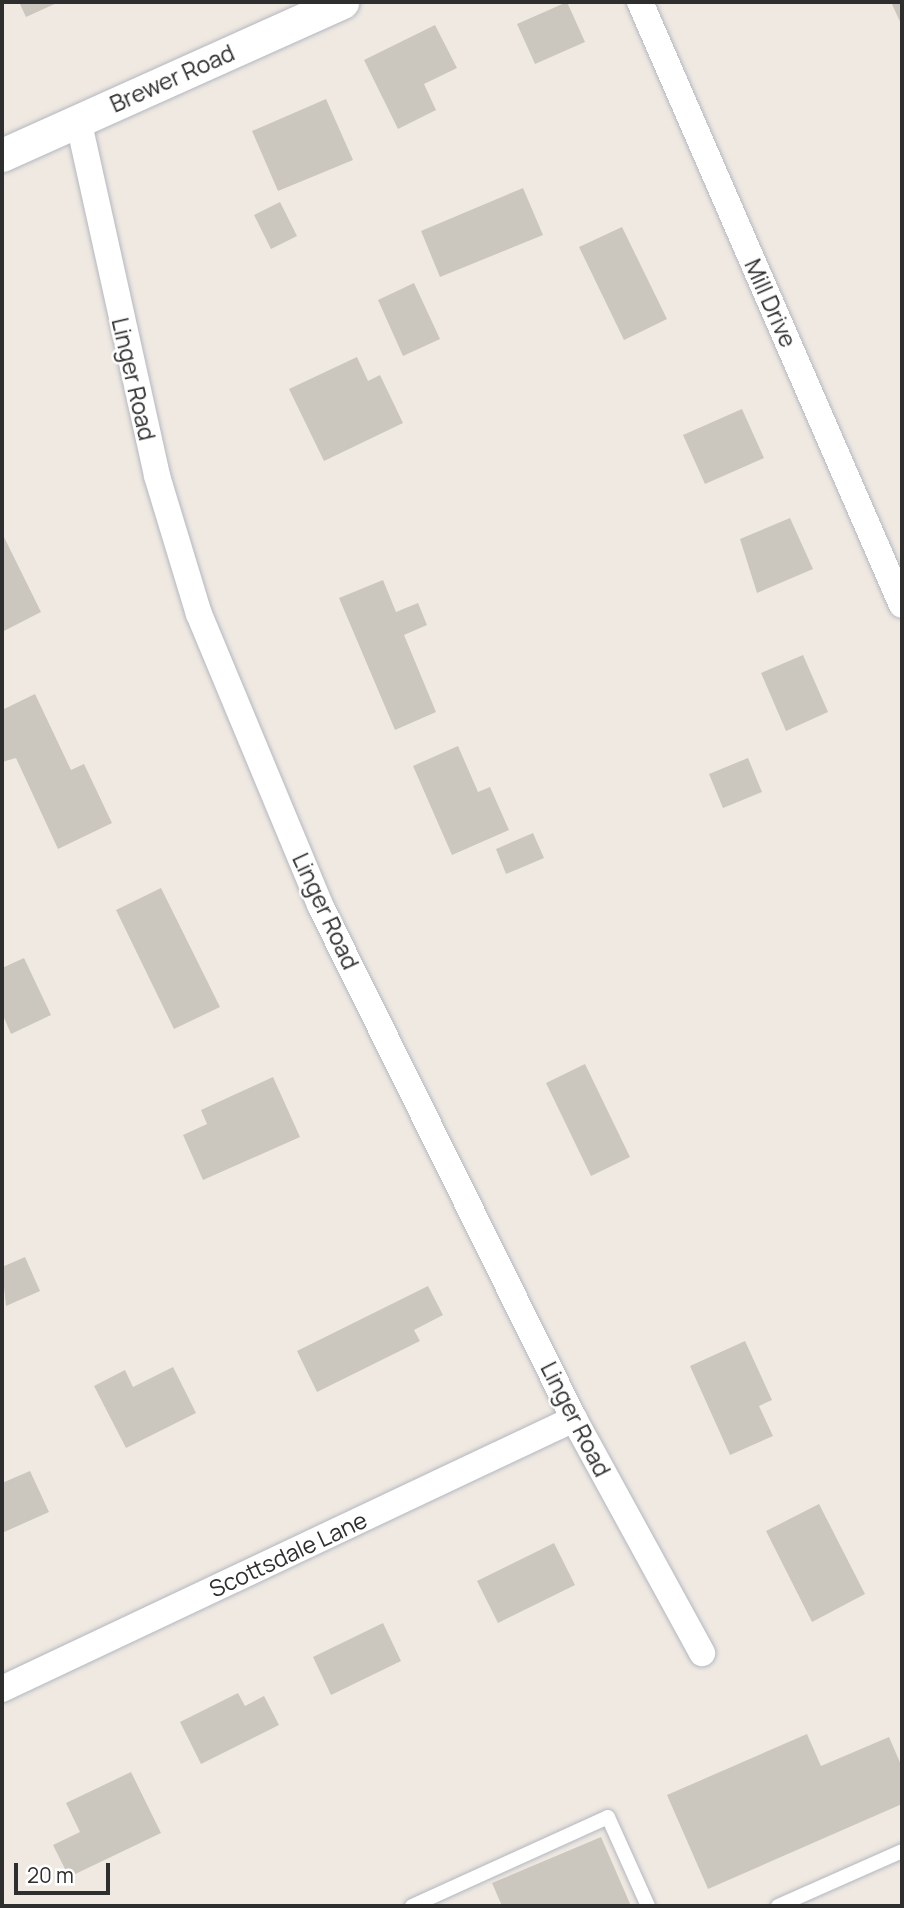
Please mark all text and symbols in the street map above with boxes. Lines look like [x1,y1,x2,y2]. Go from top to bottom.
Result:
street label: Brewer Road [106,38,238,118]
street label: Mill Drive [739,255,803,351]
street label: Linger Road [106,315,162,443]
street label: Linger Road [287,848,365,974]
street label: Linger Road [535,1357,617,1481]
street label: Scottsdale Lane [205,1505,371,1603]
scale bar [18,1848,114,1892]
text: 20 m [27,1861,74,1889]

